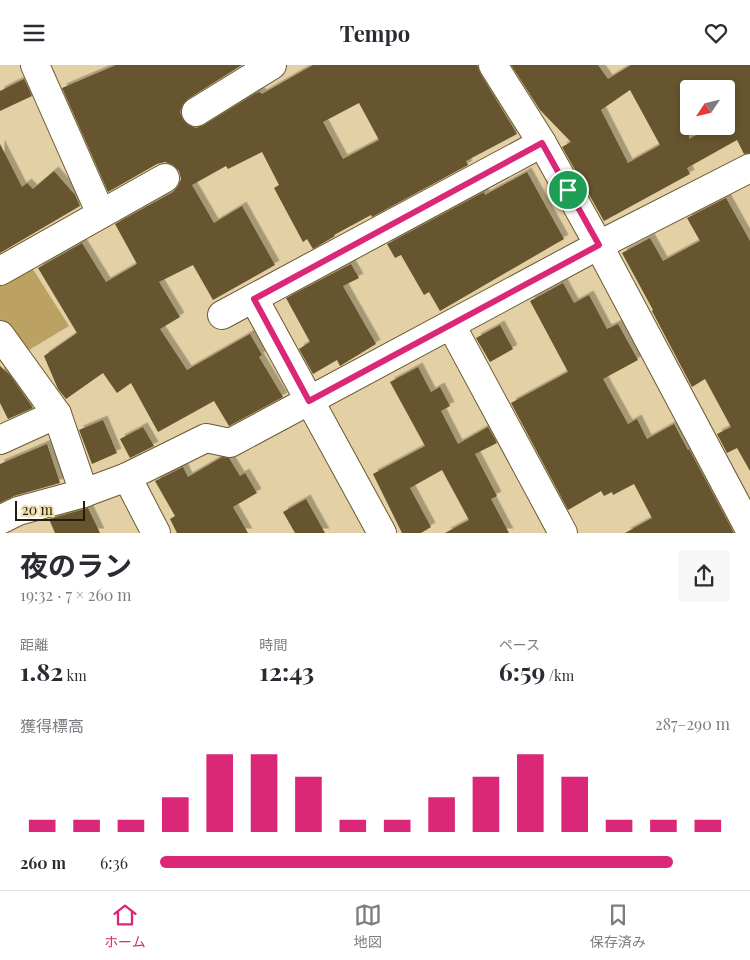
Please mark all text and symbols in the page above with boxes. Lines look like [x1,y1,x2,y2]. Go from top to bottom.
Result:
text: Tempo [340,18,410,48]
icon: menu [20,19,48,47]
icon: heart [702,19,730,47]
north arrow [680,80,735,135]
map controls [680,80,735,135]
pin [547,169,589,211]
icon: arrive [554,176,582,204]
scale bar [15,497,85,521]
text: 20 m [22,500,53,519]
text: 夜のラン [20,546,132,583]
button: share [678,550,730,602]
text: 19:32 · 7 × 260 m [20,584,132,605]
text: 距離 [20,635,48,654]
text: 時間 [259,635,287,654]
text: ペース [499,635,540,654]
text: 1.82 [20,654,63,687]
text: 12:43 [259,654,314,687]
text: 6:59 [499,654,545,687]
text: km [63,666,87,685]
text: /km [545,666,574,685]
text: 287–290 m [655,713,730,734]
text: 獲得標高 [20,715,84,736]
text: 260 m [20,852,66,873]
text: 6:36 [100,852,128,873]
tab: ホーム [104,901,146,951]
tab: 地図 [354,901,382,951]
tab: 保存済み [590,901,646,951]

